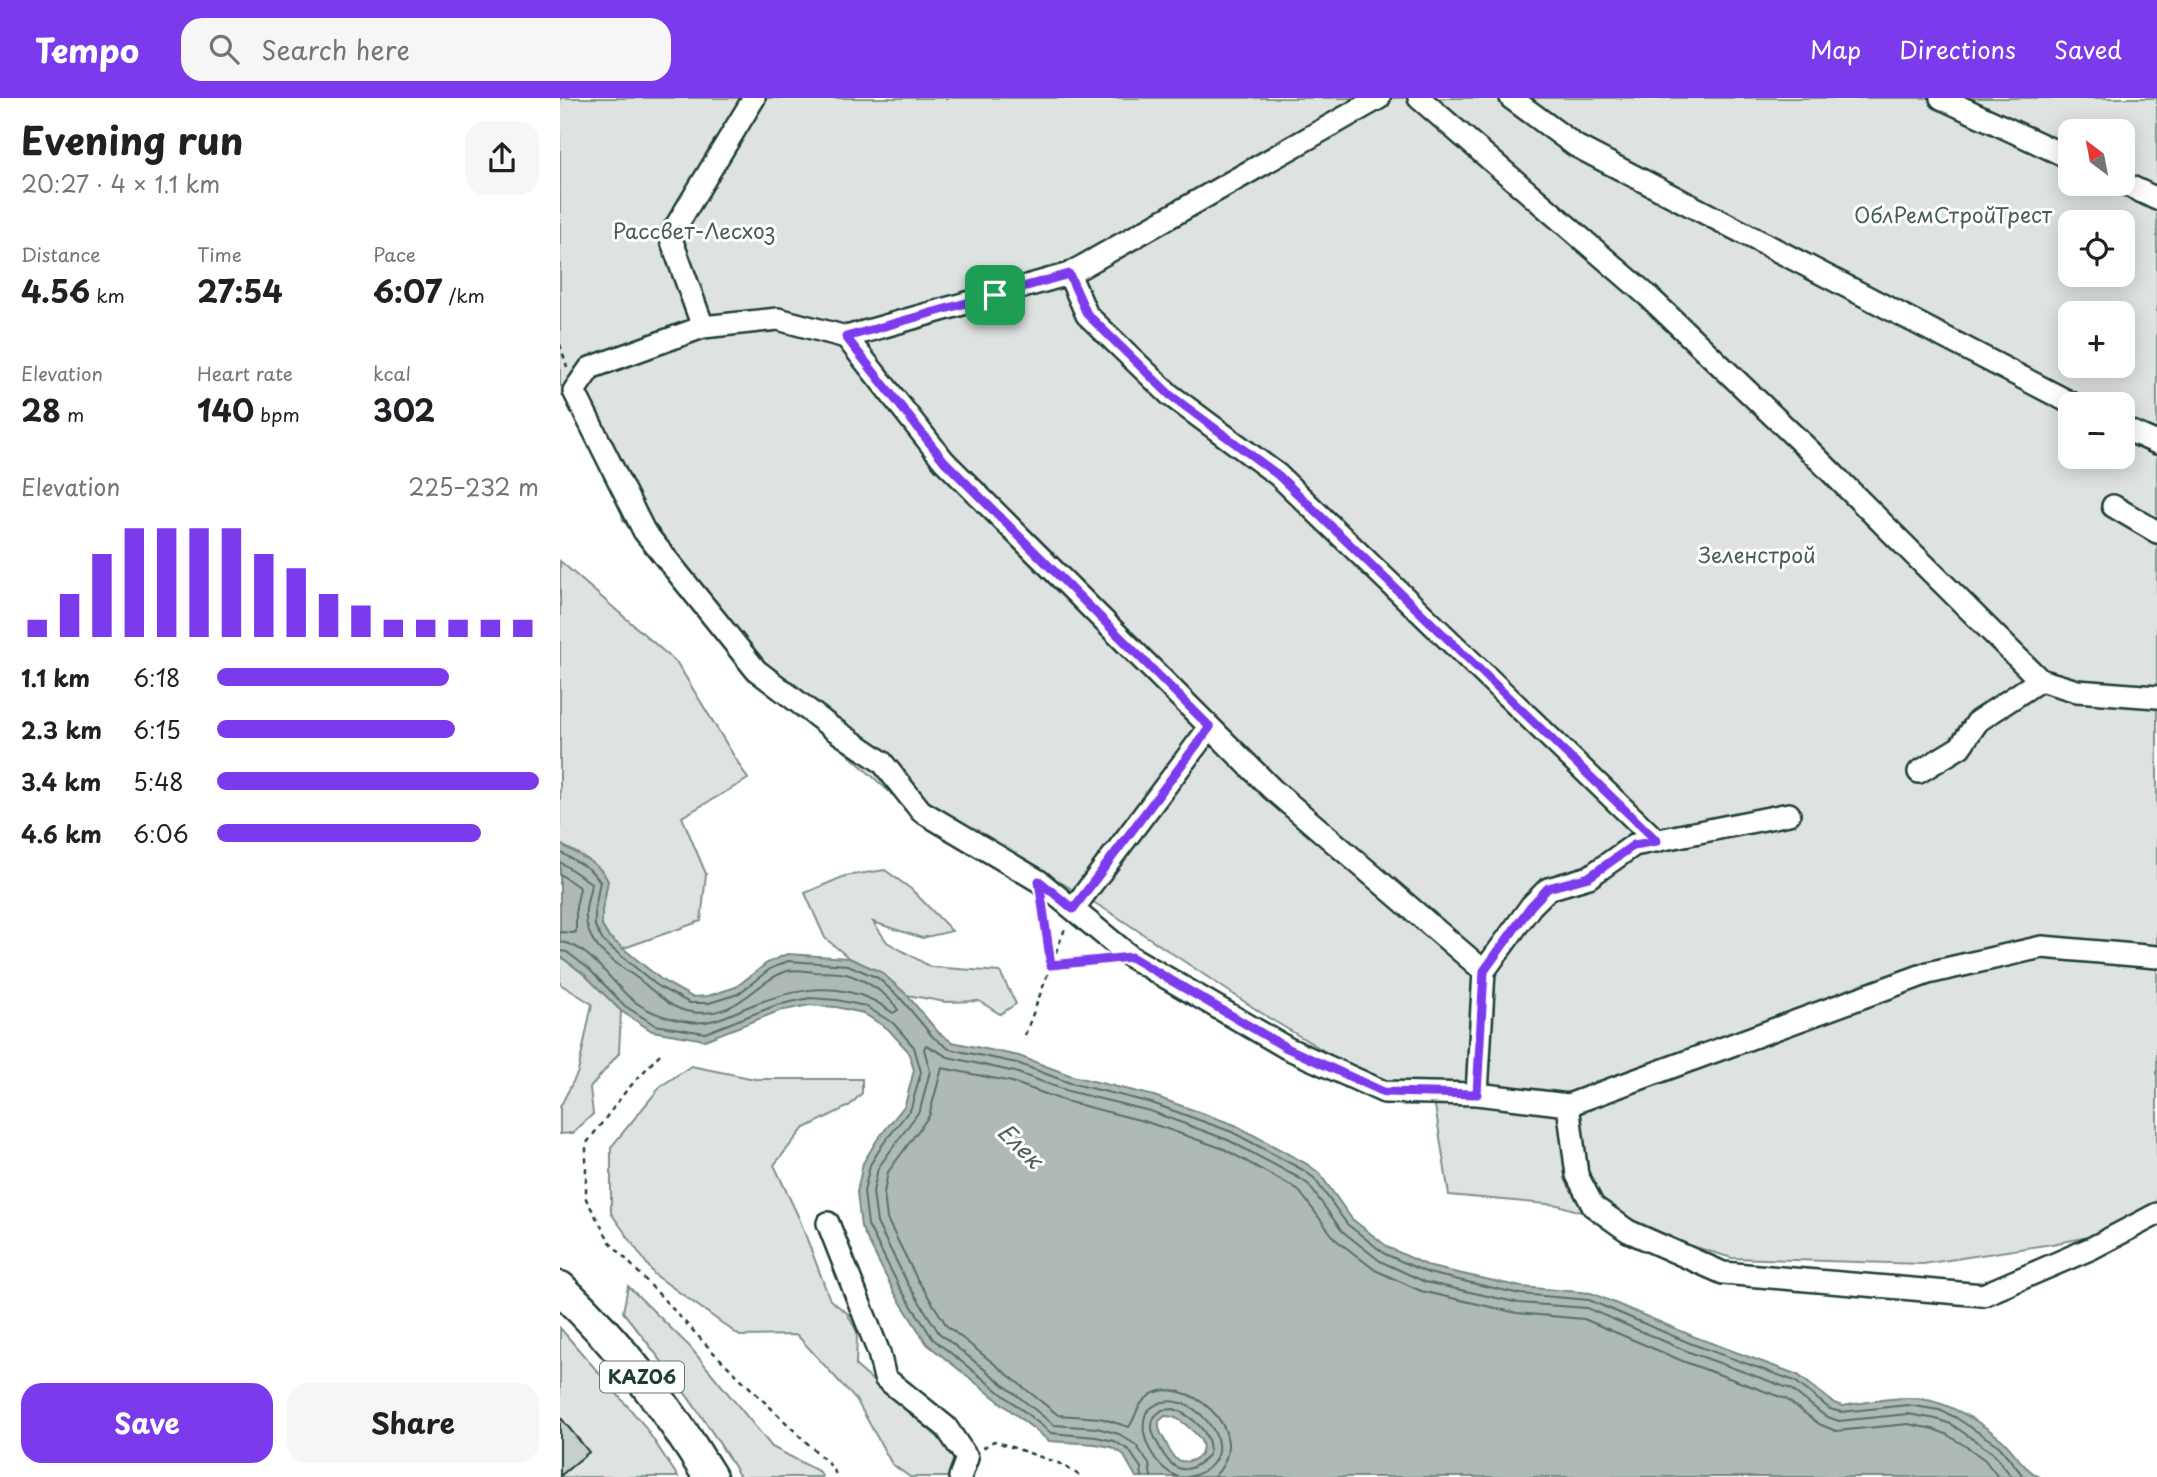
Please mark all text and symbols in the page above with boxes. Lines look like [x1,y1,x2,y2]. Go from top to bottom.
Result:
search box [181,18,671,81]
text: Tempo [35,24,139,74]
icon: search [205,30,243,68]
text: Search here [261,30,410,69]
text: Map [1810,31,1861,67]
text: Directions [1899,31,2016,67]
text: Saved [2054,31,2122,67]
text: Evening run [21,111,243,168]
north arrow [2058,119,2135,196]
map controls [2058,119,2135,469]
button: share [465,121,539,195]
text: 20:27 · 4 × 1.1 km [21,166,220,201]
park label: ОблРемСтройТрест [1854,198,2053,230]
button: locate [2058,210,2135,287]
park label: Рассвет-Лесхоз [613,214,775,246]
text: Distance [21,240,101,268]
text: Time [197,240,242,268]
text: Pace [373,240,416,268]
pin [965,265,1025,325]
text: 4.56 [21,268,90,313]
text: 27:54 [197,268,283,313]
text: 6:07 [373,268,442,313]
icon: arrive [976,276,1014,314]
text: km [90,281,125,309]
text: /km [442,281,485,309]
button: + [2058,301,2135,378]
text: Elevation [21,359,103,387]
text: Heart rate [197,359,293,387]
text: kcal [373,359,411,387]
text: 28 [21,387,61,432]
text: 140 [197,387,254,432]
text: 302 [373,387,435,432]
button: − [2058,392,2135,469]
text: m [61,400,84,428]
text: bpm [254,400,300,428]
text: Elevation [21,469,120,504]
text: 225–232 m [408,469,539,504]
park label: Зеленстрой [1698,538,1816,570]
text: 1.1 km [21,660,90,695]
text: 6:18 [133,660,180,695]
text: 2.3 km [21,712,102,747]
text: 6:15 [133,712,181,747]
text: 3.4 km [21,764,101,799]
text: 5:48 [133,764,184,799]
text: 4.6 km [21,816,102,851]
text: 6:06 [133,816,189,851]
water label: Елек [990,1114,1053,1177]
road number: KАZ06 [600,1362,684,1392]
button: Save [21,1383,273,1463]
button: Share [287,1383,539,1463]

